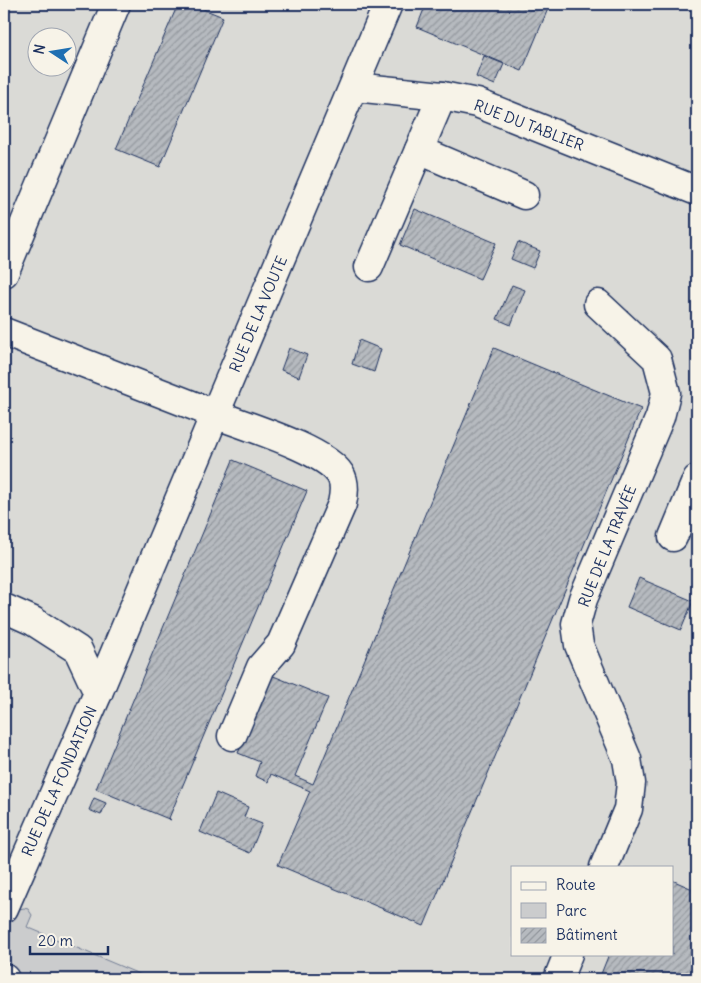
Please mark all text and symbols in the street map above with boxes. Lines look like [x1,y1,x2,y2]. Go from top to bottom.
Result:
north arrow [28,28,78,78]
text: N [29,43,49,56]
street label: RUE DU TABLIER [471,95,587,155]
street label: RUE DE LA VOUTE [225,253,291,375]
street label: RUE DE LA TRAVÉE [574,482,640,610]
street label: RUE DE LA FONDATION [17,703,101,859]
legend [511,866,674,956]
text: Route [556,875,596,894]
text: Parc [556,901,587,920]
scale bar [30,923,108,955]
text: Bâtiment [556,925,618,944]
text: 20 m [38,931,73,950]

